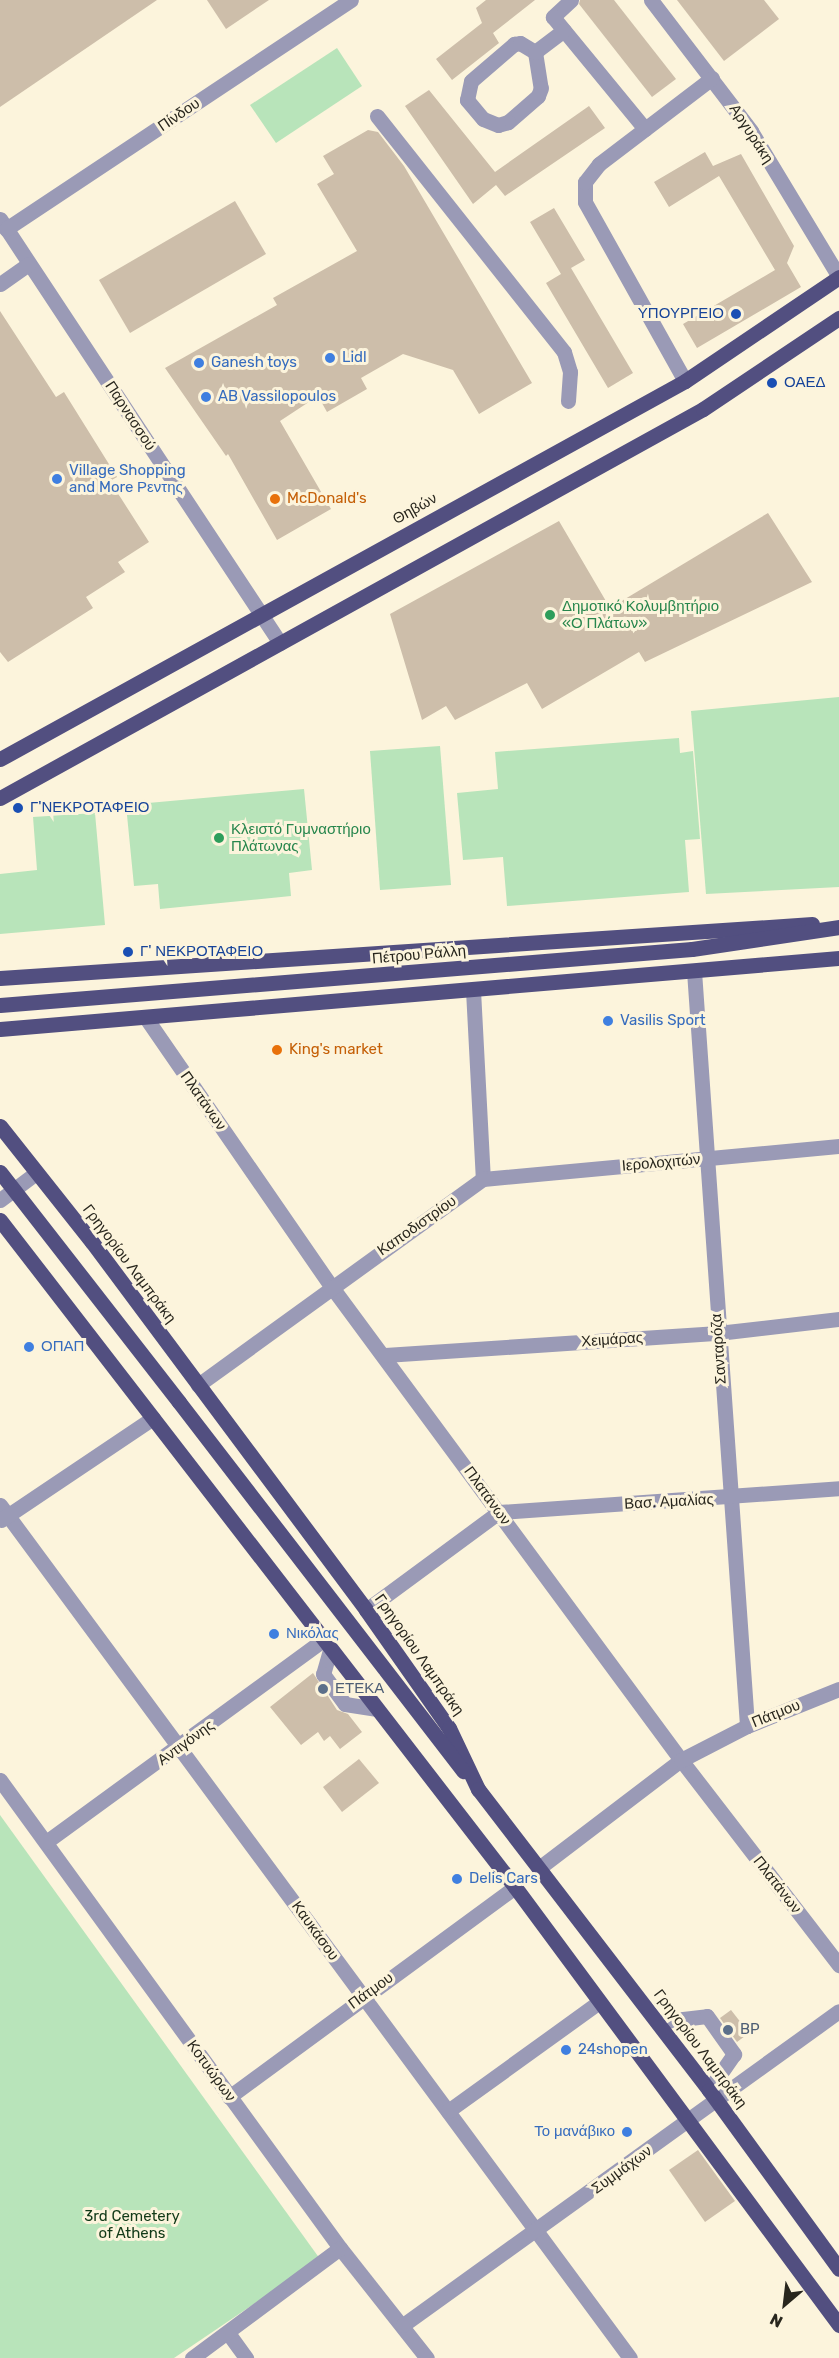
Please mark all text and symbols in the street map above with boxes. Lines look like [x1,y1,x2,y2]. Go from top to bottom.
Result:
street label: Πίνδου [155,95,203,135]
street label: Αργυράκη [725,101,777,167]
place label: ΥΠΟΥΡΓΕΙΟ [638,305,724,323]
marker: ΥΠΟΥΡΓΕΙΟ [729,307,743,321]
place label: Lidl [342,349,367,367]
marker: Lidl [323,351,337,365]
place label: Ganesh toys [211,354,297,372]
marker: Ganesh toys [192,356,206,370]
place label: ΟΑΕΔ [784,374,825,392]
marker: ΟΑΕΔ [765,376,779,390]
street label: Παρνασσού [101,378,159,454]
place label: AB Vassilopoulos [218,388,337,406]
marker: AB Vassilopoulos [199,390,213,404]
place label: Village Shopping and More Ρεντης [69,461,186,496]
marker: Village Shopping and More Ρεντης [50,472,64,486]
place label: McDonald's [287,490,367,508]
street label: Θηβών [390,490,440,528]
marker: McDonald's [268,492,282,506]
place label: Δημοτικό Κολυμβητήριο «Ο Πλάτων» [562,597,719,632]
marker: Δημοτικό Κολυμβητήριο «Ο Πλάτων» [543,608,557,622]
place label: Γ'ΝΕΚΡΟΤΑΦΕΙΟ [30,799,149,817]
marker: Γ'ΝΕΚΡΟΤΑΦΕΙΟ [11,801,25,815]
place label: Κλειστό Γυμναστήριο Πλάτωνας [231,820,371,855]
marker: Κλειστό Γυμναστήριο Πλάτωνας [212,831,226,845]
street label: Πέτρου Ράλλη [371,942,467,968]
place label: Γ' ΝΕΚΡΟΤΑΦΕΙΟ [140,943,263,961]
marker: Γ' ΝΕΚΡΟΤΑΦΕΙΟ [121,945,135,959]
place label: Vasilis Sport [620,1012,706,1030]
marker: Vasilis Sport [601,1014,615,1028]
place label: King's market [289,1041,383,1059]
marker: King's market [270,1043,284,1057]
street label: Πλατάνων [176,1068,230,1134]
street label: Ιερολοχιτών [621,1151,701,1175]
street label: Καποδιστρίου [374,1192,460,1260]
street label: Γρηγορίου Λαμπράκη [79,1201,179,1327]
street label: Σανταρόζα [708,1313,730,1385]
street label: Χειμάρας [581,1329,643,1351]
place label: ΟΠΑΠ [41,1338,84,1356]
marker: ΟΠΑΠ [22,1340,36,1354]
street label: Πλατάνων [460,1463,514,1529]
street label: Βασ. Αμαλίας [624,1491,714,1513]
street label: Γρηγορίου Λαμπράκη [370,1591,468,1719]
place label: Νικόλας [286,1625,339,1643]
marker: Νικόλας [267,1627,281,1641]
place label: ΕΤΕΚΑ [335,1680,384,1698]
marker: ΕΤΕΚΑ [316,1682,330,1696]
street label: Πάτμου [749,1696,803,1732]
street label: Αντιγόνης [154,1716,218,1770]
street label: Πλατάνων [749,1853,805,1917]
place label: Delis Cars [469,1870,538,1888]
marker: Delis Cars [450,1872,464,1886]
street label: Καυκάσου [288,1898,342,1964]
street label: Πάτμου [345,1969,397,2013]
street label: Γρηγορίου Λαμπράκη [650,1986,750,2112]
place label: BP [740,2021,760,2039]
marker: BP [721,2023,735,2037]
street label: Κοτυώρων [183,2037,239,2105]
place label: 24shopen [578,2041,648,2059]
marker: 24shopen [559,2043,573,2057]
place label: Το μανάβικο [534,2123,615,2141]
marker: Το μανάβικο [620,2125,634,2139]
street label: Συμμάχων [588,2142,656,2198]
park label: 3rd Cemetery of Athens [84,2207,180,2242]
north arrow [755,2274,815,2334]
text: N [767,2309,786,2331]

